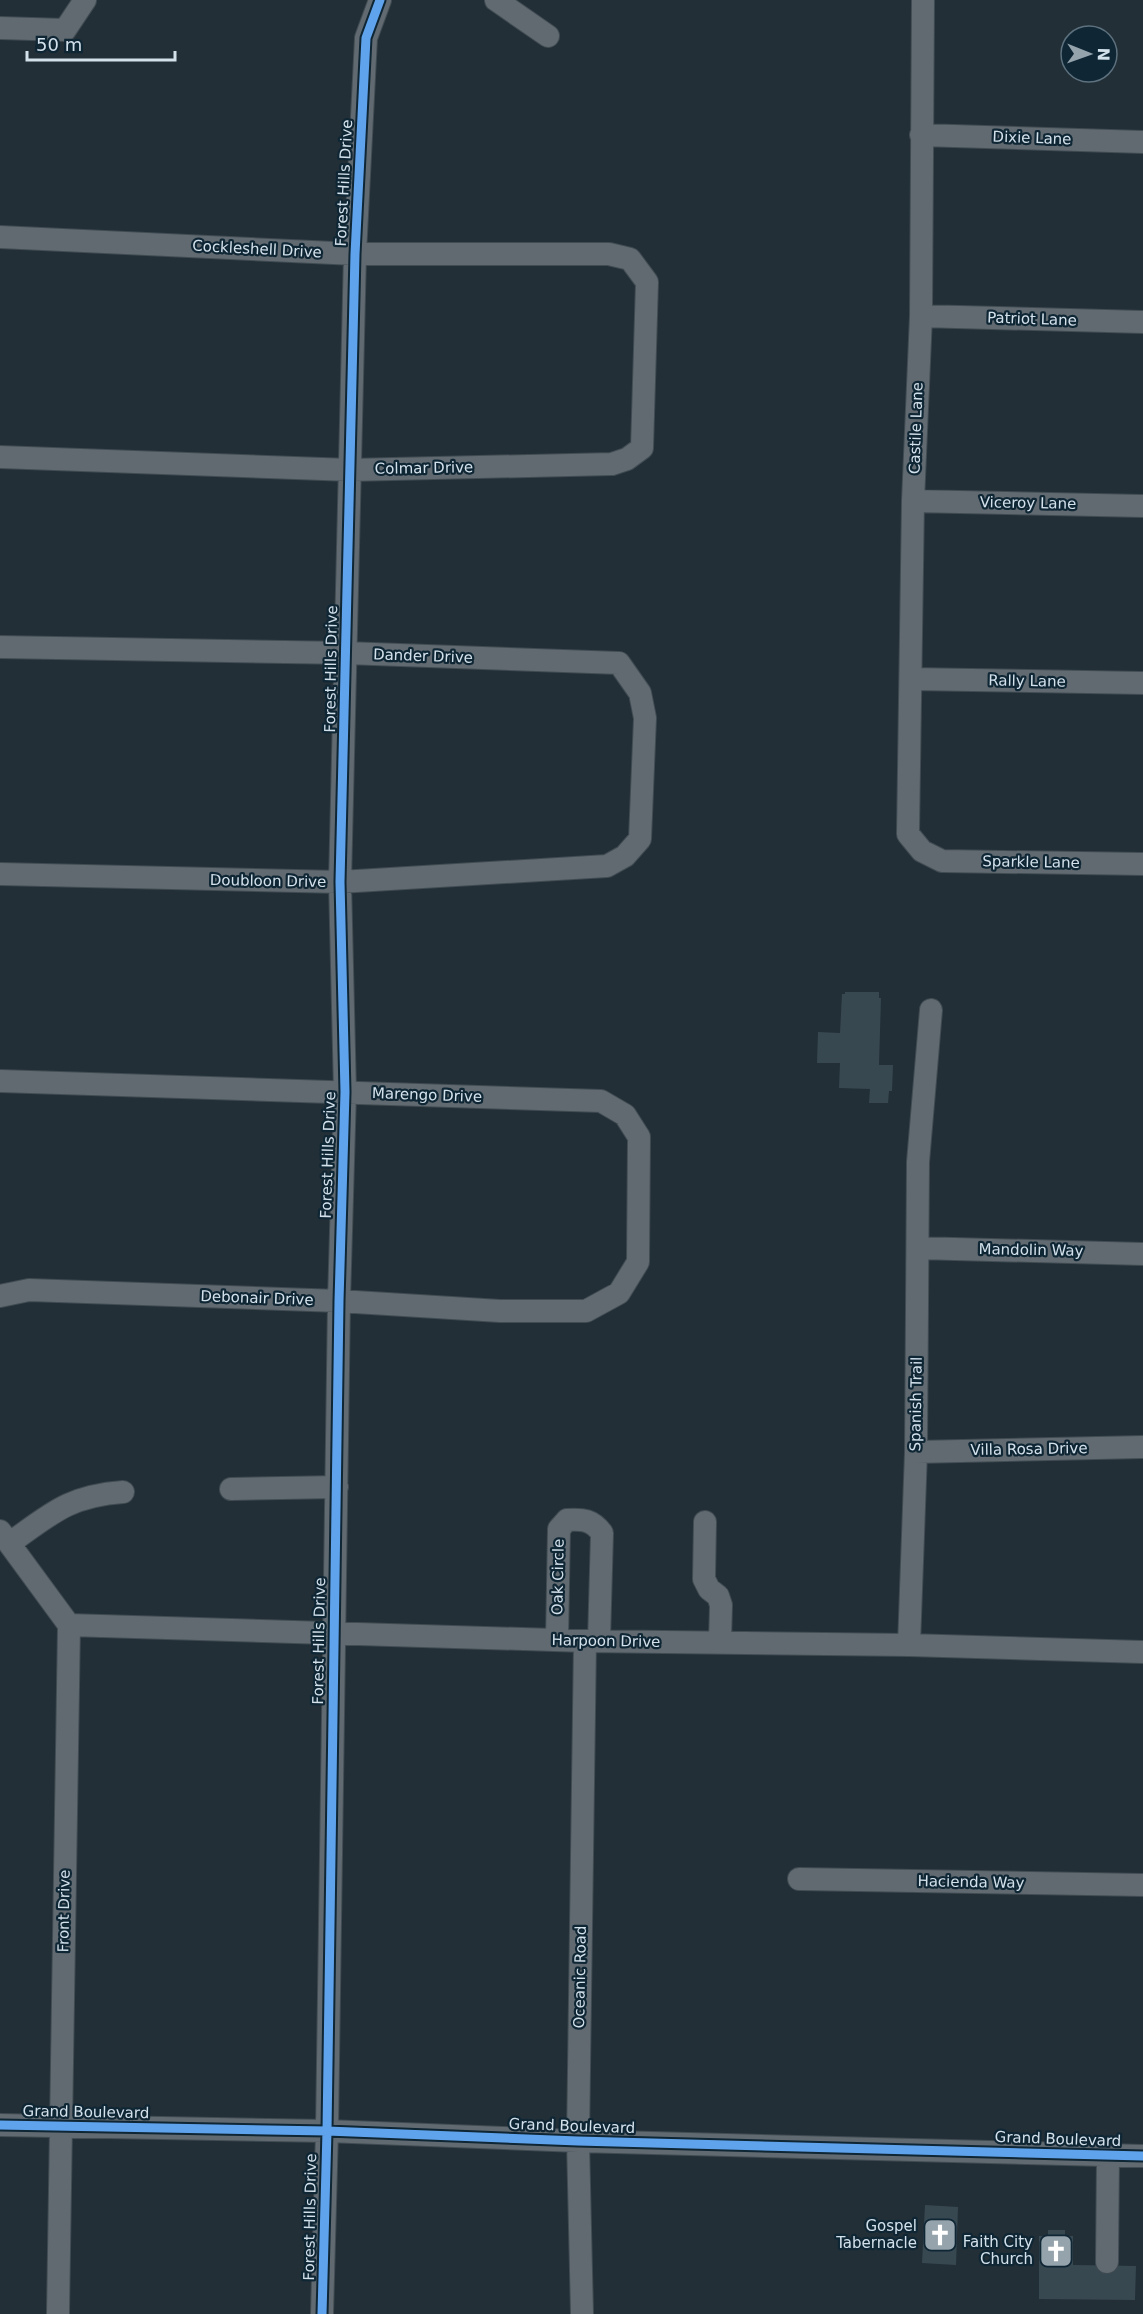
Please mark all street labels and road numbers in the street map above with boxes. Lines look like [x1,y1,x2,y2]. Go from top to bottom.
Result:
street label: Forest Hills Drive [332,119,356,247]
street label: Dixie Lane [992,128,1072,148]
street label: Cockleshell Drive [192,237,322,261]
street label: Patriot Lane [987,308,1077,330]
street label: Castile Lane [905,382,927,474]
street label: Colmar Drive [375,458,473,478]
street label: Viceroy Lane [980,493,1076,513]
street label: Forest Hills Drive [321,605,341,733]
street label: Dander Drive [373,645,473,667]
street label: Rally Lane [988,671,1066,691]
street label: Sparkle Lane [982,852,1080,872]
street label: Doubloon Drive [210,871,326,891]
street label: Marengo Drive [372,1084,482,1106]
street label: Forest Hills Drive [317,1091,339,1219]
street label: Mandolin Way [978,1240,1084,1260]
street label: Debonair Drive [200,1287,314,1309]
street label: Spanish Trail [906,1357,926,1451]
street label: Villa Rosa Drive [970,1439,1088,1459]
street label: Oak Circle [548,1539,568,1615]
street label: Forest Hills Drive [309,1577,329,1705]
street label: Harpoon Drive [551,1631,661,1651]
street label: Front Drive [54,1869,74,1953]
street label: Hacienda Way [917,1872,1025,1892]
street label: Oceanic Road [570,1925,590,2029]
street label: Grand Boulevard [23,2102,149,2122]
street label: Grand Boulevard [508,2115,636,2137]
street label: Grand Boulevard [994,2128,1122,2150]
street label: Forest Hills Drive [300,2153,320,2281]

